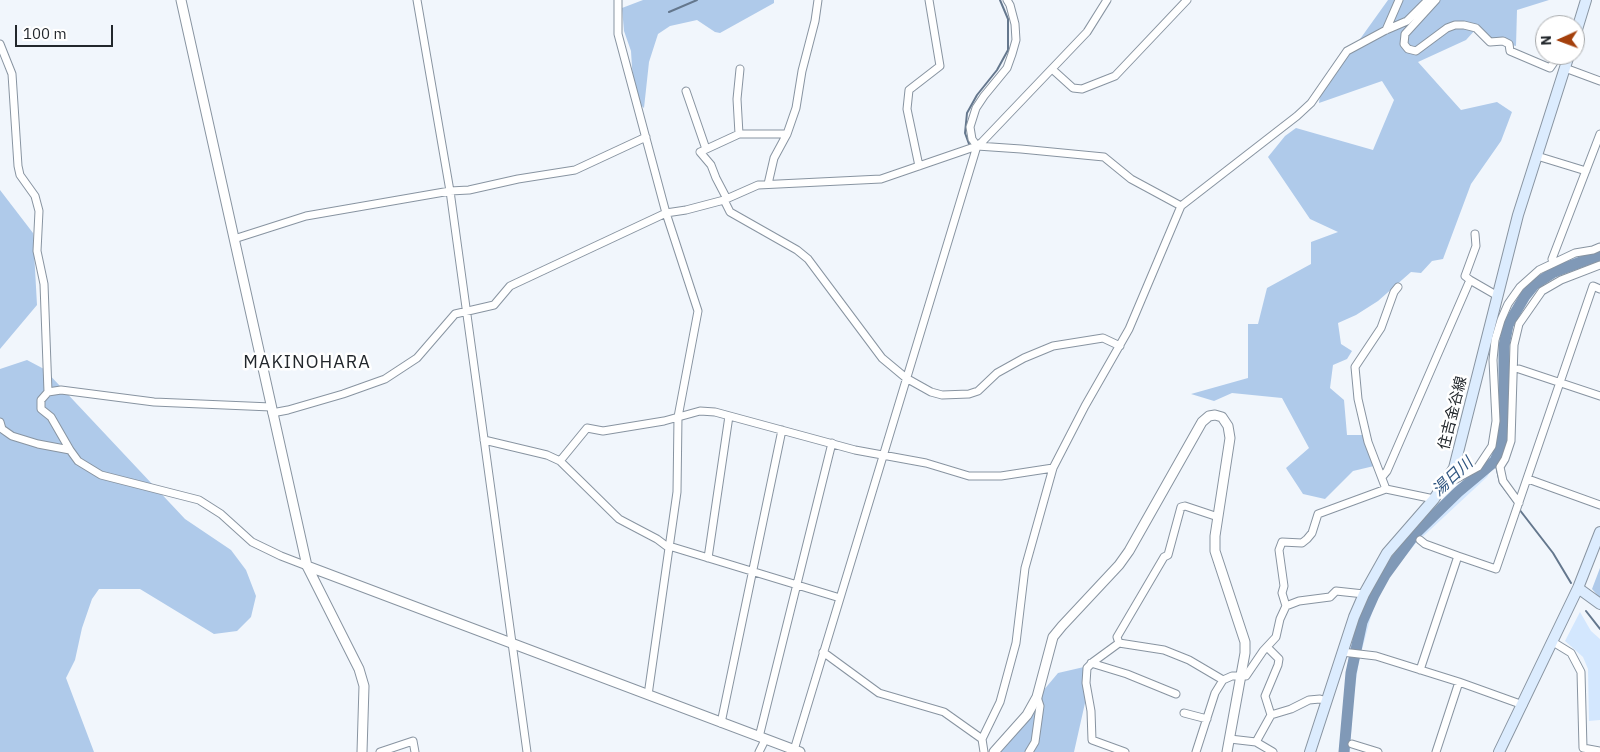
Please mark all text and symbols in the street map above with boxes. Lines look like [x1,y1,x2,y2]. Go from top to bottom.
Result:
scale bar [18,15,115,47]
north arrow [1535,15,1585,65]
text: 100 m [23,24,67,43]
text: N [1537,35,1555,46]
district label: MAKINOHARA [242,352,372,374]
street label: 住吉金谷線 [1435,374,1471,452]
water label: 湯日川 [1429,454,1477,500]

